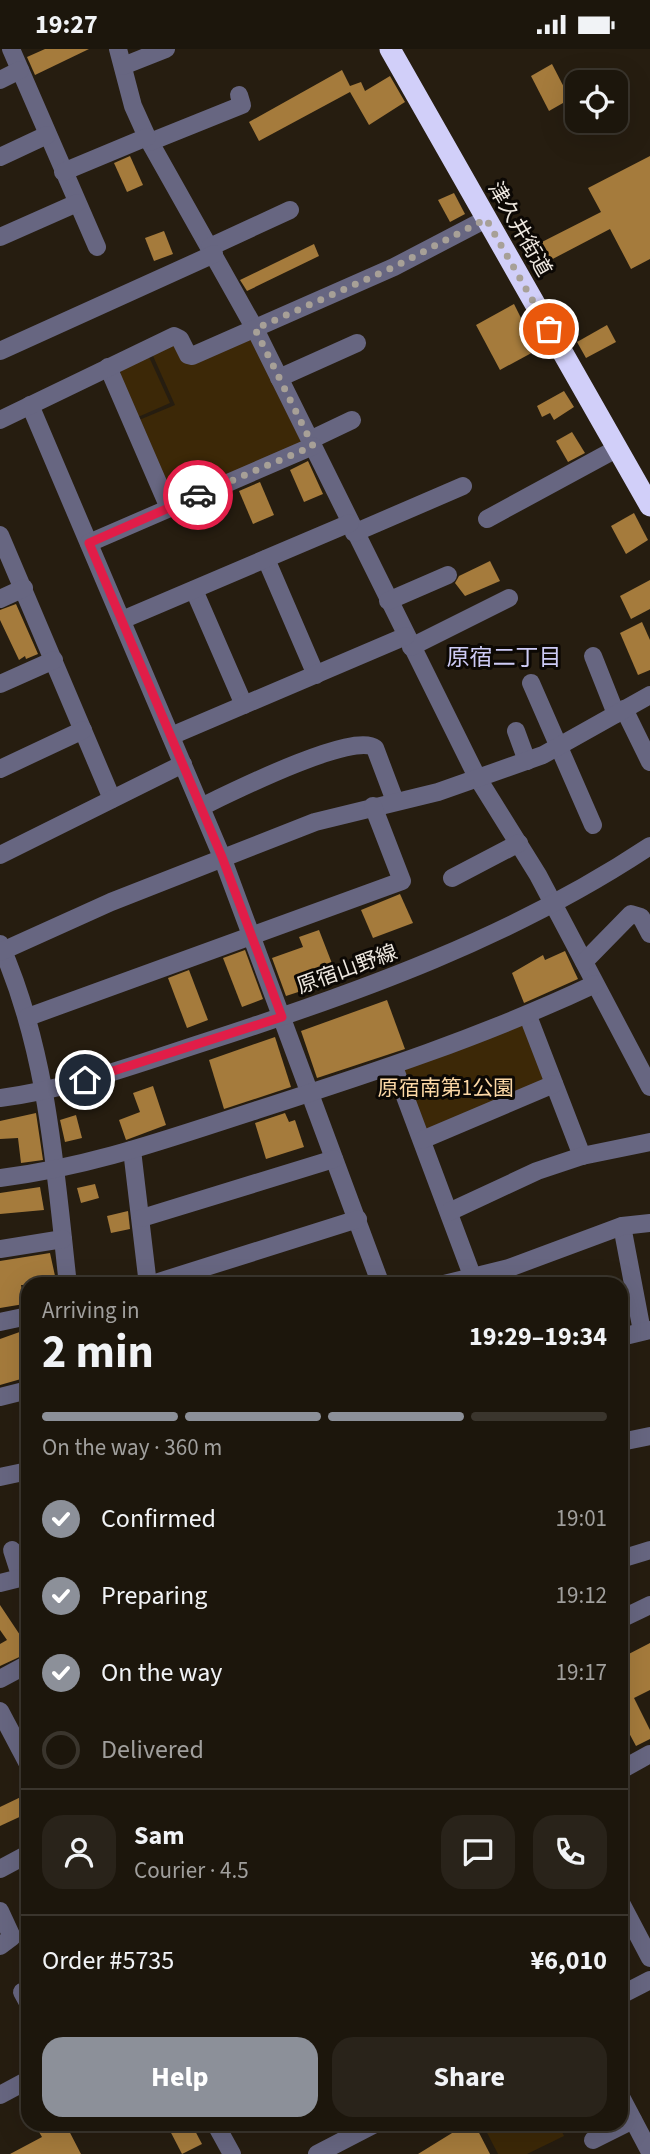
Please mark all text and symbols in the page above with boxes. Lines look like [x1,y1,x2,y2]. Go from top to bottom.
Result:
text: 19:27 [35,6,98,43]
map controls [565,70,628,133]
button: locate [565,70,628,133]
street label: 津久井街道 [481,176,559,282]
pin [519,299,579,359]
icon: bag [530,310,568,348]
courier [163,460,233,530]
icon: car [179,476,217,514]
district label: 原宿二丁目 [447,641,562,674]
street label: 原宿山野線 [293,937,401,1001]
pin [55,1050,115,1110]
icon: home [66,1061,104,1099]
park label: 原宿南第1公園 [378,1073,514,1103]
text: Arriving in [42,1294,140,1327]
text: 19:29–19:34 [469,1318,607,1355]
text: 2 min [42,1320,154,1385]
text: On the way · 360 m [42,1431,222,1464]
icon: check [42,1500,80,1538]
text: Confirmed [101,1500,216,1537]
text: 19:01 [556,1502,607,1535]
icon: check [42,1577,80,1615]
text: Preparing [101,1577,207,1614]
text: 19:12 [556,1579,607,1612]
icon: check [42,1654,80,1692]
text: On the way [101,1654,222,1691]
text: 19:17 [556,1656,607,1689]
text: Delivered [101,1731,204,1768]
button: person [42,1815,116,1889]
button: chat [441,1815,515,1889]
button: phone [533,1815,607,1889]
text: Sam [134,1817,184,1854]
text: Courier · 4.5 [134,1854,249,1887]
text: Order #5735 [42,1942,174,1979]
text: ¥6,010 [531,1942,607,1979]
button: Help [42,2037,318,2117]
button: Share [332,2037,607,2117]

